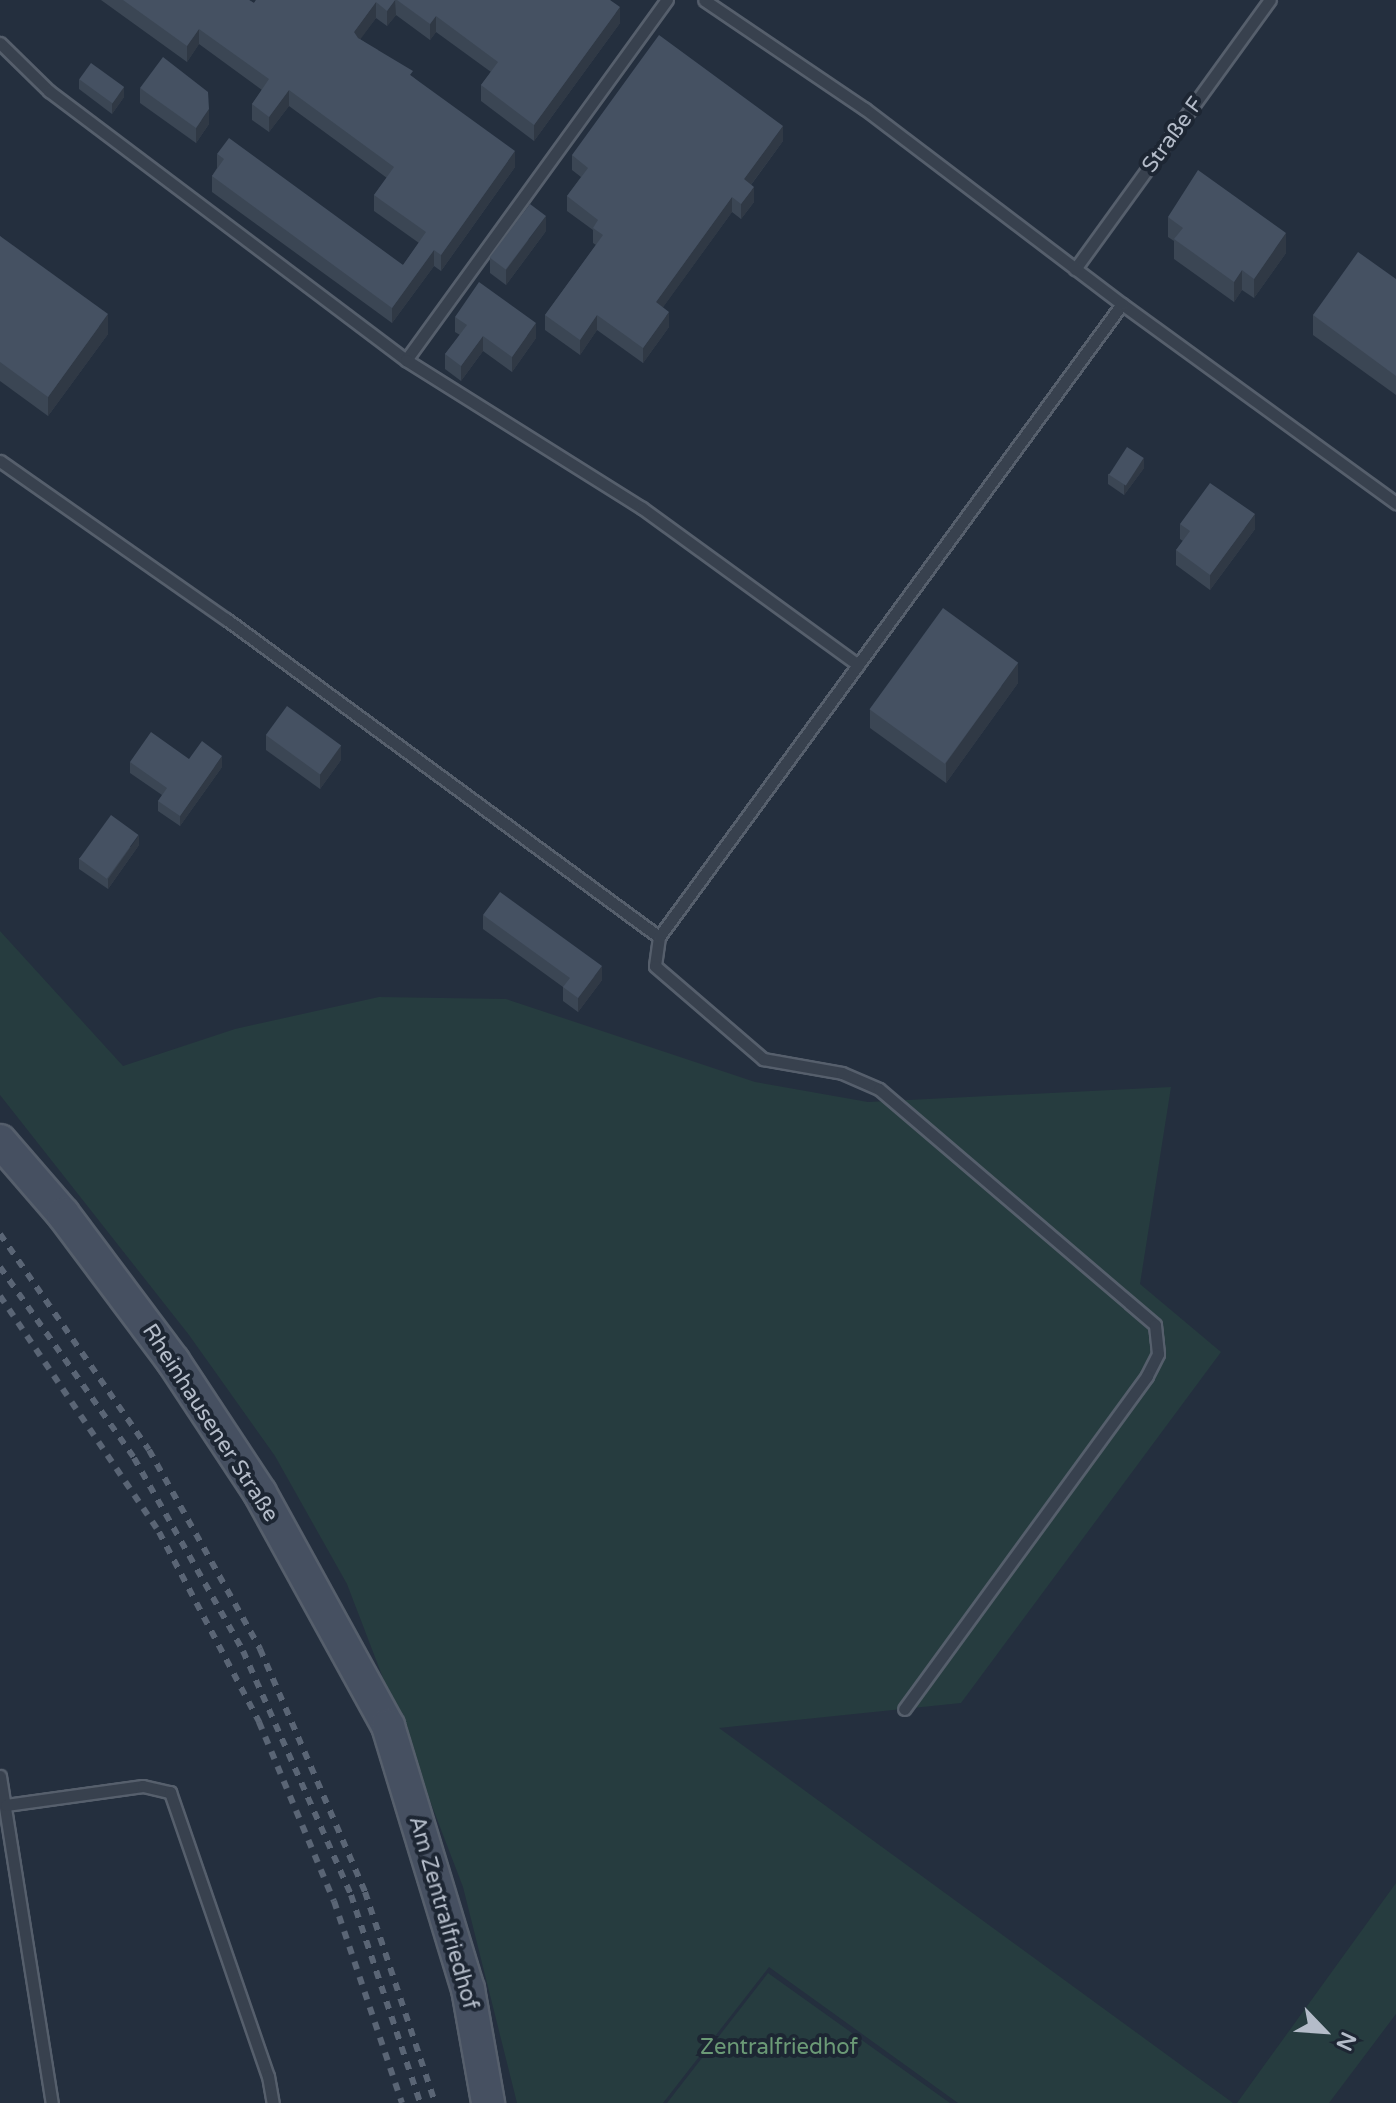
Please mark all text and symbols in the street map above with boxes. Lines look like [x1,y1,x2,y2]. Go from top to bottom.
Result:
street label: Straße F [1137,92,1209,178]
street label: Rheinhausener Straße [136,1319,284,1527]
street label: Am Zentralfriedhof [403,1813,483,2013]
north arrow [1284,1991,1364,2071]
text: N [1330,2028,1361,2055]
park label: Zentralfriedhof [700,2035,858,2061]

